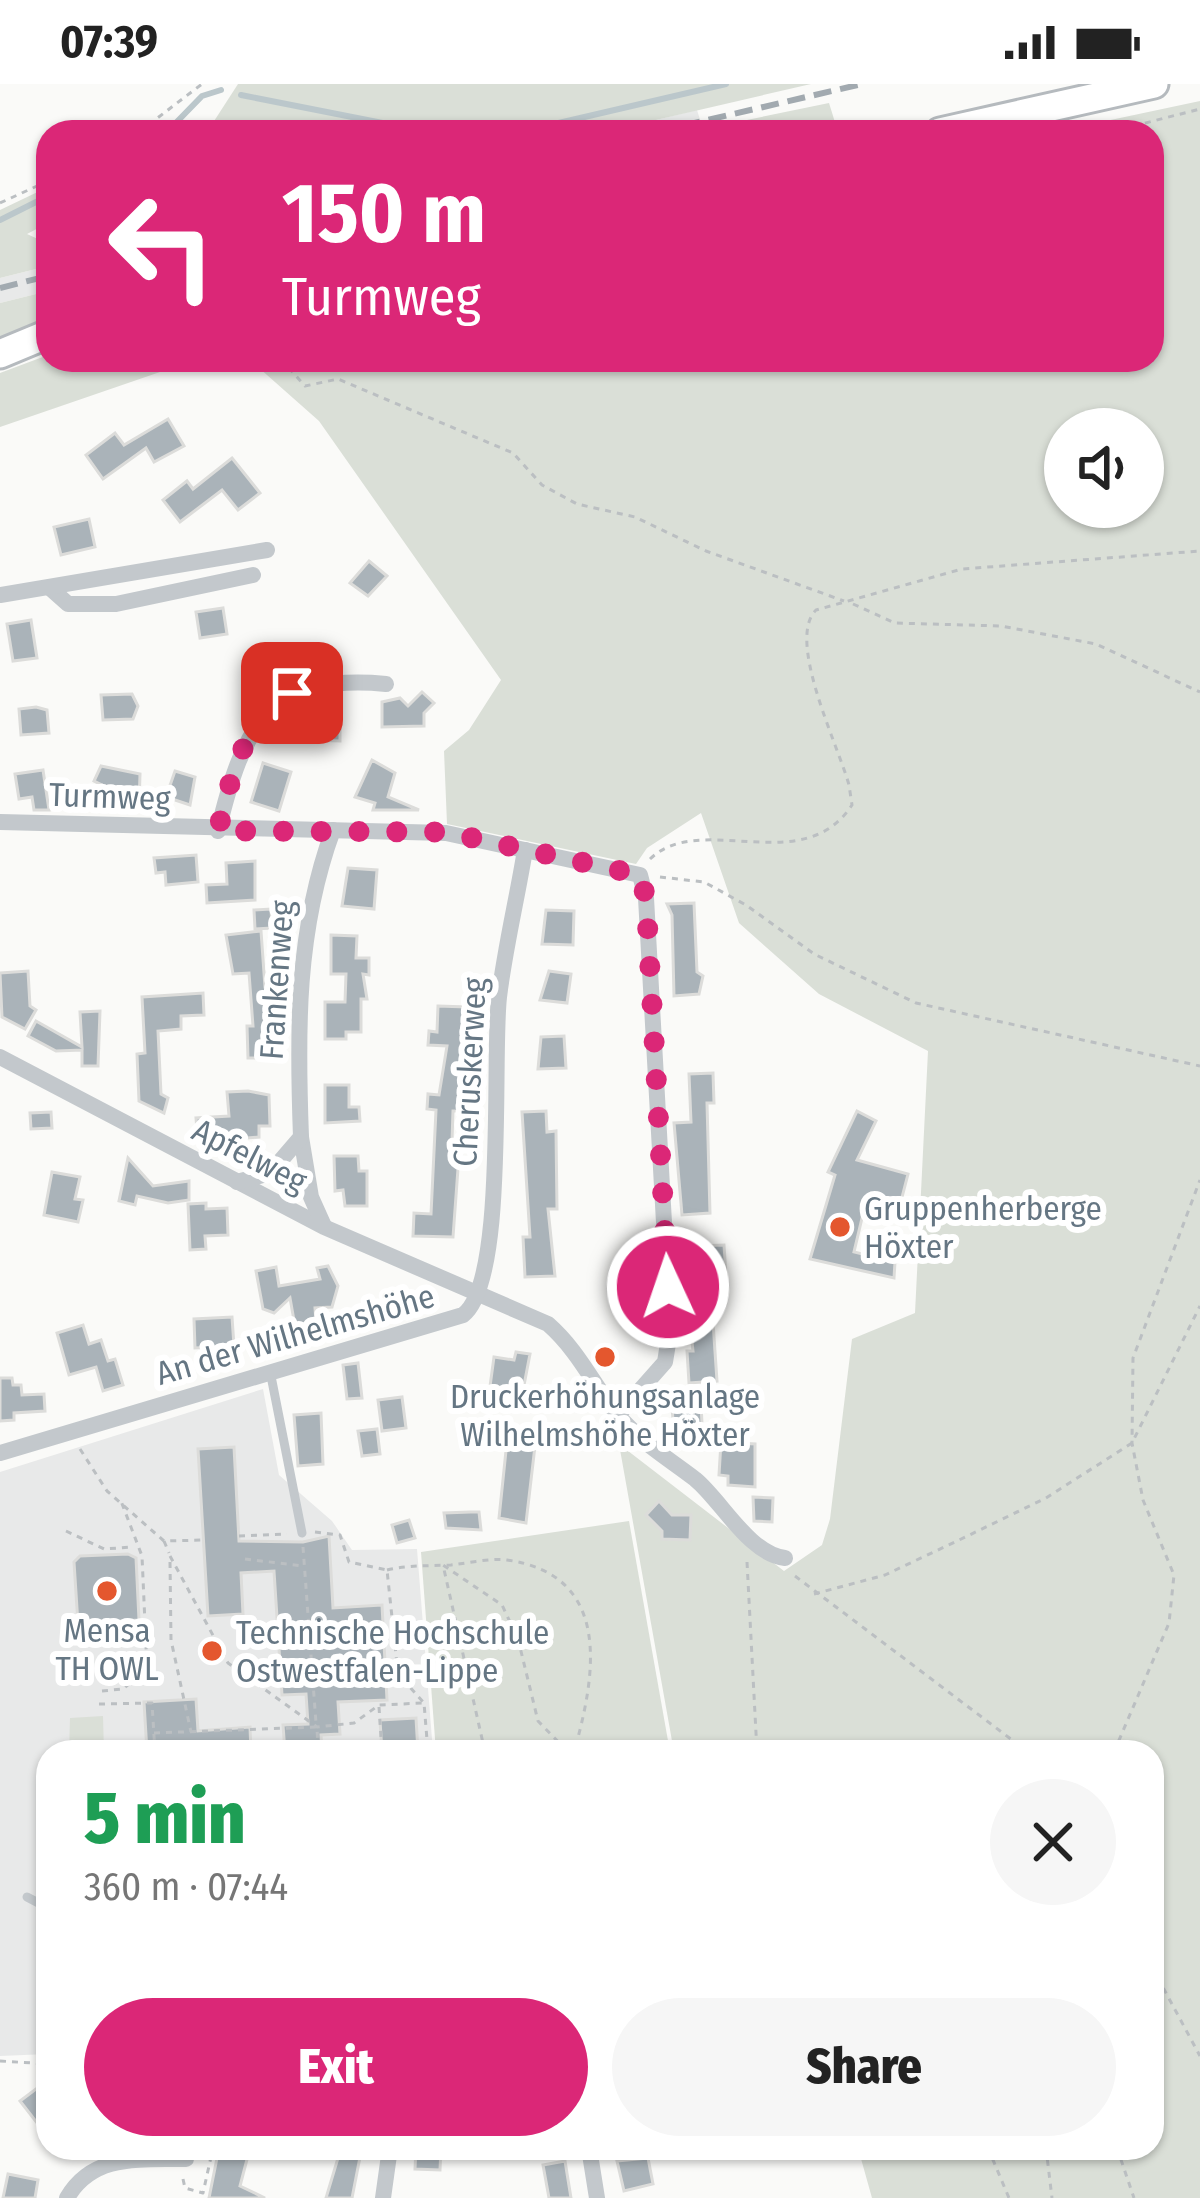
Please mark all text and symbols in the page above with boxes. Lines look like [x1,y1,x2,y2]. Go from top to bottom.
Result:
text: 07:39 [60,15,158,69]
text: 150 m [282,163,486,264]
icon: left [84,168,240,324]
text: Turmweg [282,265,481,329]
map controls [1044,408,1164,528]
button: sound [1044,408,1164,528]
pin [241,642,343,744]
icon: arrive [259,660,325,726]
street label: Turmweg [49,775,172,819]
street label: Frankenweg [251,899,303,1061]
street label: Cheruskerweg [445,976,495,1168]
street label: Apfelweg [186,1110,314,1202]
place label: Gruppenherberge Höxter [864,1189,1102,1267]
marker: Gruppenherberge Höxter [827,1214,853,1240]
position arrow [605,1224,731,1350]
street label: An der Wilhelmshöhe [151,1276,439,1394]
marker: Druckerhöhungsanlage Wilhelmshöhe Höxter [592,1344,618,1370]
place label: Druckerhöhungsanlage Wilhelmshöhe Höxter [450,1377,760,1455]
marker: Mensa TH OWL [94,1578,120,1604]
place label: Mensa TH OWL [55,1611,159,1689]
place label: Technische Hochschule Ostwestfalen-Lippe [236,1613,549,1691]
marker: Technische Hochschule Ostwestfalen-Lippe [199,1638,225,1664]
text: 5 min [84,1776,246,1862]
button: close [990,1779,1116,1905]
text: 360 m · 07:44 [84,1864,288,1910]
button: Exit [84,1998,588,2136]
button: Share [612,1998,1116,2136]

